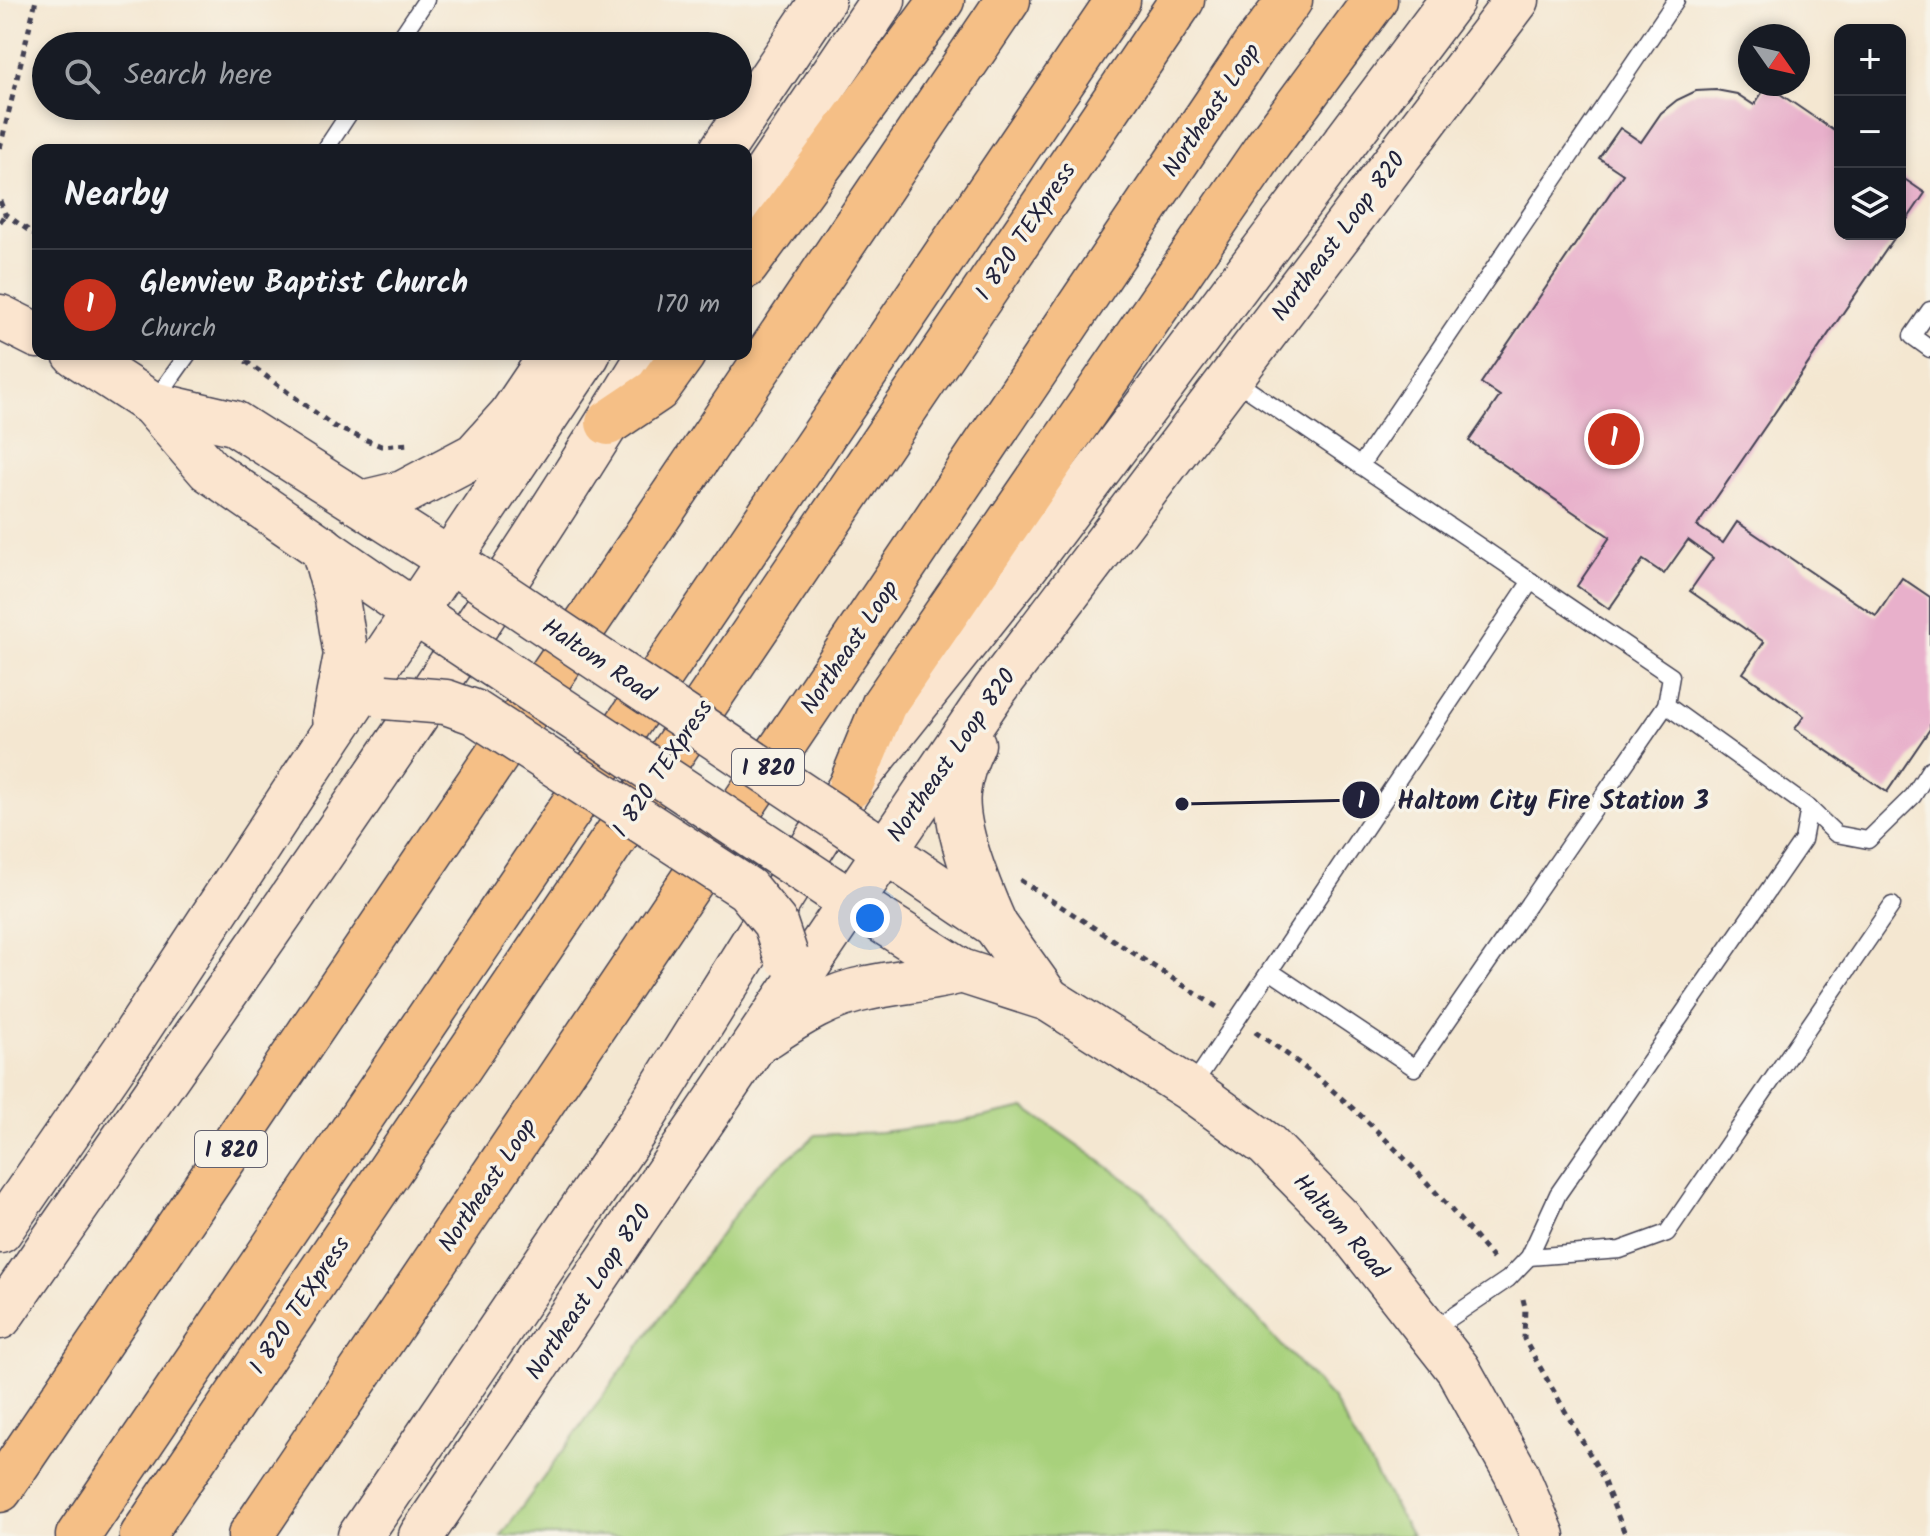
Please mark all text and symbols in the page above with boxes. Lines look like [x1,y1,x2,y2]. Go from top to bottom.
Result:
north arrow [1738,24,1810,96]
map controls [1834,24,1906,240]
button: + [1834,24,1906,96]
search box [32,32,752,120]
street label: Northeast Loop [1153,35,1272,186]
text: Search here [124,52,272,100]
icon: search [60,54,104,98]
button: − [1834,96,1906,168]
street label: Northeast Loop 820 [1262,143,1416,330]
street label: I 820 TEXpress [965,155,1087,309]
button: layers [1834,168,1906,240]
text: Nearby [64,169,169,223]
text: Glenview Baptist Church [140,260,468,308]
text: 1 [86,284,94,326]
text: 170 m [656,284,720,326]
text: Church [140,308,216,350]
pin: 1 [1588,409,1640,469]
street label: Northeast Loop [791,572,910,723]
street label: Haltom Road [533,609,664,714]
street label: Northeast Loop 820 [878,661,1027,851]
street label: I 820 TEXpress [602,692,724,846]
road number: I 820 [732,749,804,785]
callout: Haltom City Fire Station 3 [1341,775,1724,825]
text: Haltom City Fire Station 3 [1397,781,1709,823]
text: 1 [1357,782,1365,821]
your location [850,898,890,938]
street label: Northeast Loop [429,1110,548,1261]
road number: I 820 [195,1131,267,1167]
street label: Haltom Road [1282,1165,1398,1290]
street label: Northeast Loop 820 [516,1197,663,1389]
street label: I 820 TEXpress [239,1229,361,1383]

